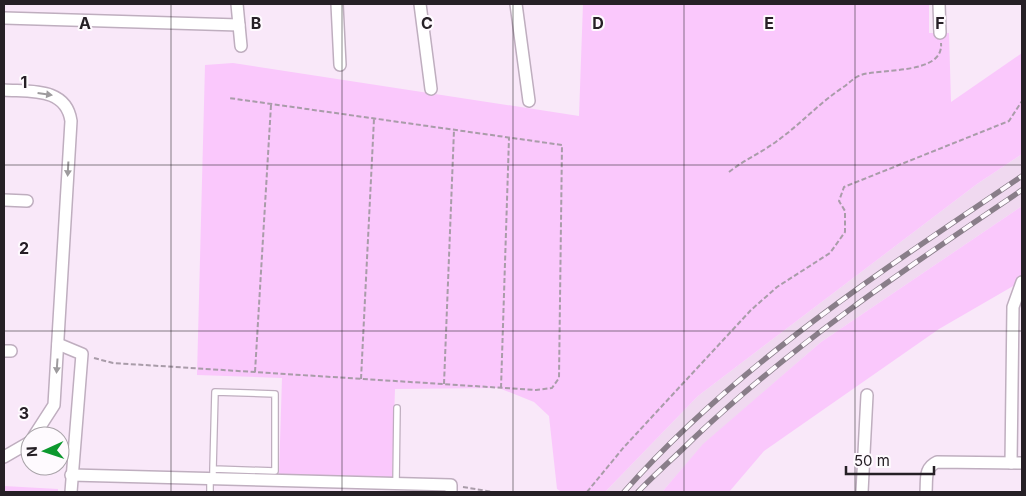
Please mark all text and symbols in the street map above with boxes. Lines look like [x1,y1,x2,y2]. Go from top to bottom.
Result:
text: A [79,13,91,33]
text: B [251,13,261,33]
text: C [421,13,433,33]
text: D [592,13,604,33]
text: E [764,13,774,33]
text: F [935,13,945,33]
text: 1 [21,72,27,92]
one-way arrow [37,90,53,98]
one-way arrow [64,162,72,178]
text: 2 [19,238,29,258]
one-way arrow [52,359,60,375]
text: 3 [19,403,29,423]
north arrow [20,426,70,476]
scale bar [846,444,934,476]
text: N [23,446,40,457]
text: 50 m [854,451,890,470]

